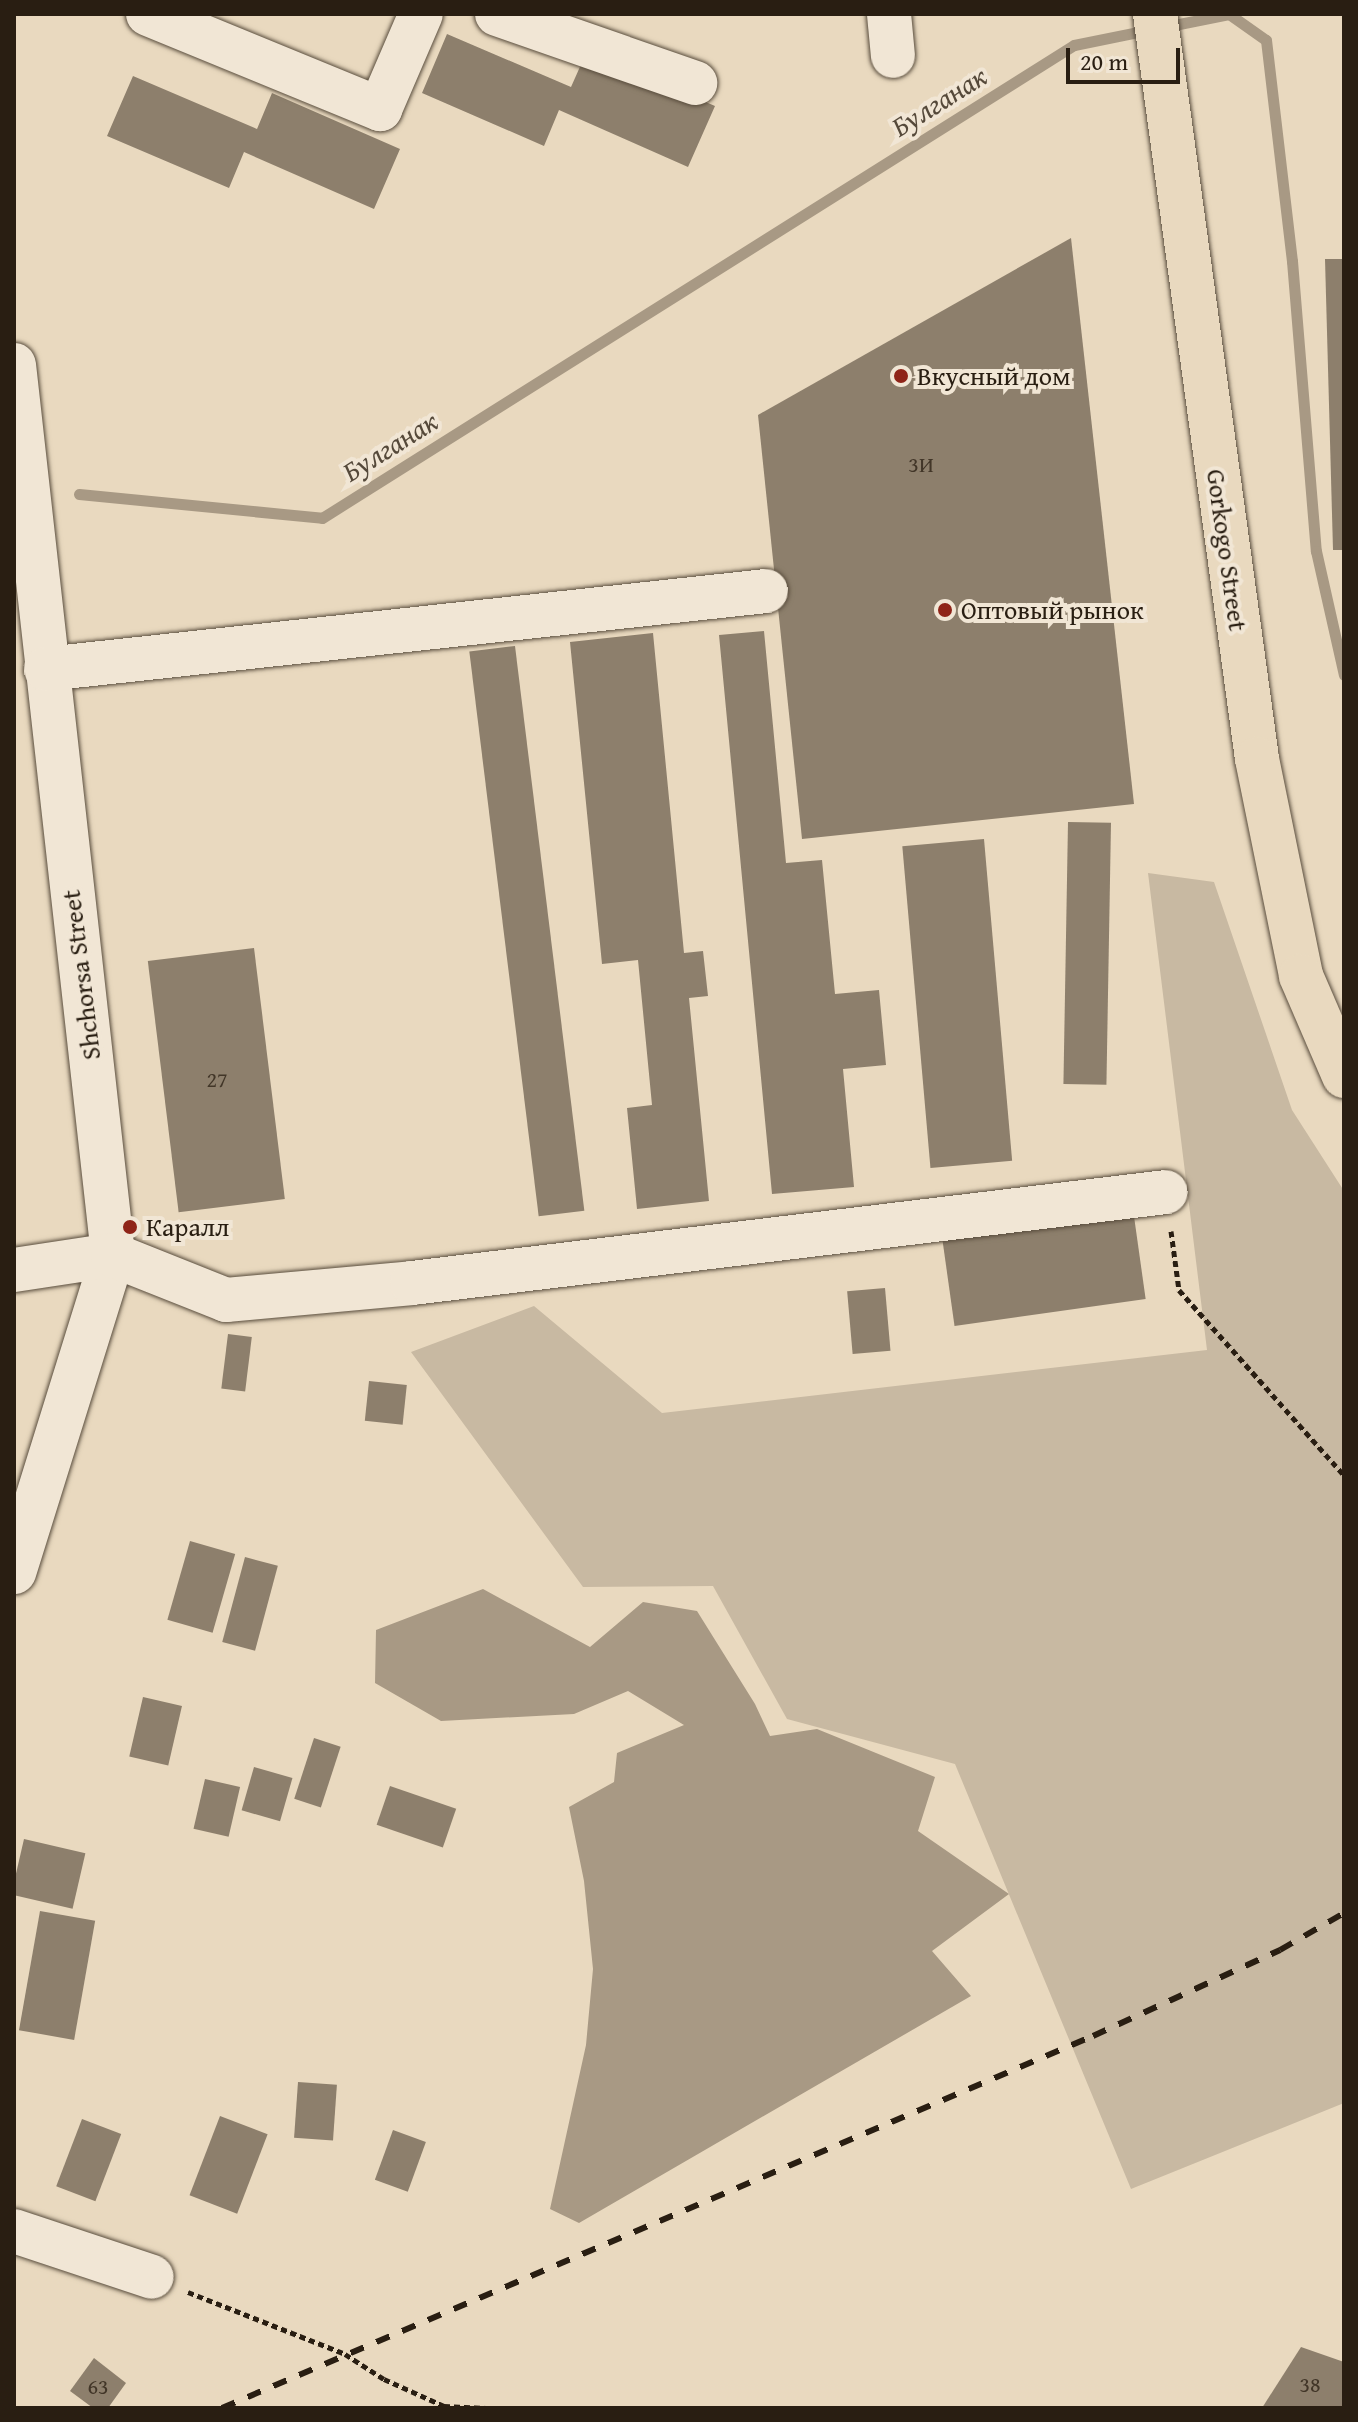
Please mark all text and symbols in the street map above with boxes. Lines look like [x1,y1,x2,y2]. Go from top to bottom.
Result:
scale bar [1070,32,1184,82]
text: 20 m [1080,44,1128,79]
water label: Булганак [885,59,993,143]
place label: Вкусный дом [917,360,1071,392]
marker: Вкусный дом [892,367,910,385]
water label: Булганак [336,404,444,488]
house number: 3И [908,452,934,478]
street label: Gorkogo Street [1200,467,1254,633]
place label: Оптовый рынок [961,594,1144,626]
marker: Оптовый рынок [936,601,954,619]
street label: Shchorsa Street [55,888,107,1062]
house number: 27 [206,1067,228,1093]
place label: Каралл [146,1211,229,1243]
marker: Каралл [121,1218,139,1236]
house number: 38 [1299,2372,1321,2398]
house number: 63 [87,2374,109,2400]

